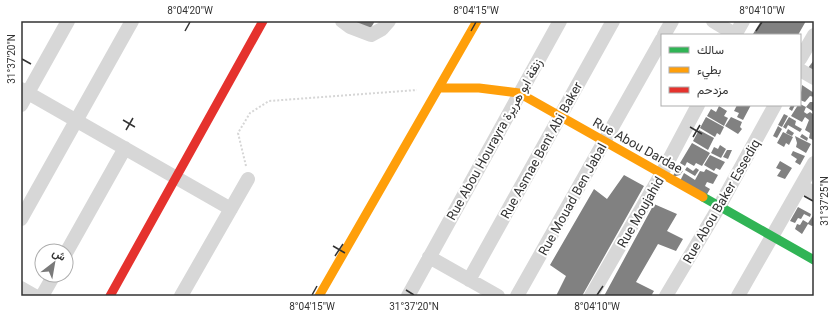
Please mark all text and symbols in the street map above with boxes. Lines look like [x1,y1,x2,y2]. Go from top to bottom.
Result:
text: 8°04'20"W [167,5,213,16]
text: 8°04'15"W [453,5,499,16]
text: 8°04'10"W [739,5,785,16]
text: 31°37'20"N [6,34,17,84]
legend [661,34,801,106]
text: سالك [697,43,724,57]
street label: Rue Abou Hourayra زنقة ابو هريرة [444,56,546,223]
text: بطيء [697,63,721,80]
street label: Rue Asmae Bent Abi Baker [498,79,586,221]
text: مزدحم [697,83,728,98]
street label: Rue Abou Dardae [590,115,685,176]
street label: Rue Abou Baker Essediq [680,137,763,266]
street label: Rue Mouad Ben Jabal [535,140,610,258]
street label: Rue Moujahid [614,174,667,250]
text: 31°37'25"N [819,176,830,226]
north arrow [34,243,74,283]
text: ش [50,246,68,264]
text: 8°04'15"W [289,301,335,312]
text: 31°37'20"N [389,301,439,312]
text: 8°04'10"W [574,301,620,312]

